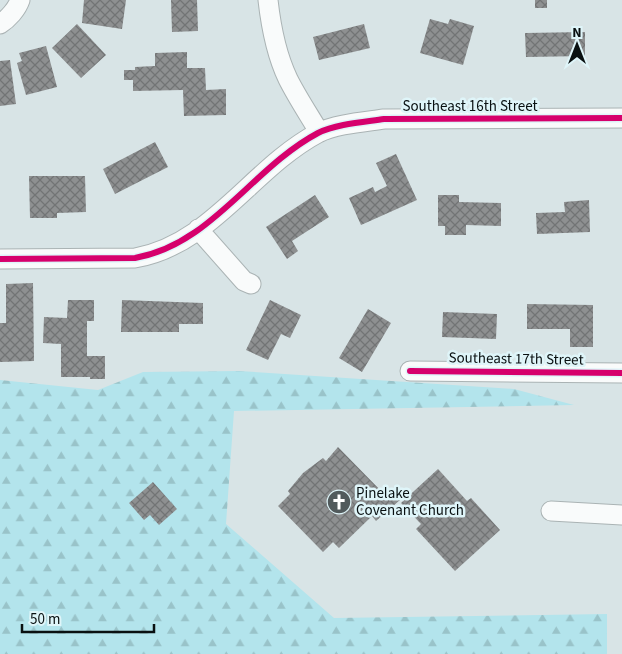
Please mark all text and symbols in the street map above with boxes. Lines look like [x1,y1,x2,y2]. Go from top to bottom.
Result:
north arrow [552,20,602,70]
text: N [572,23,582,43]
street label: Southeast 16th Street [402,96,538,117]
street label: Southeast 17th Street [448,347,584,371]
place label: Pinelake Covenant Church [356,483,464,521]
church icon: Pinelake Covenant Church [326,489,352,515]
scale bar [22,602,155,634]
text: 50 m [30,609,60,630]

